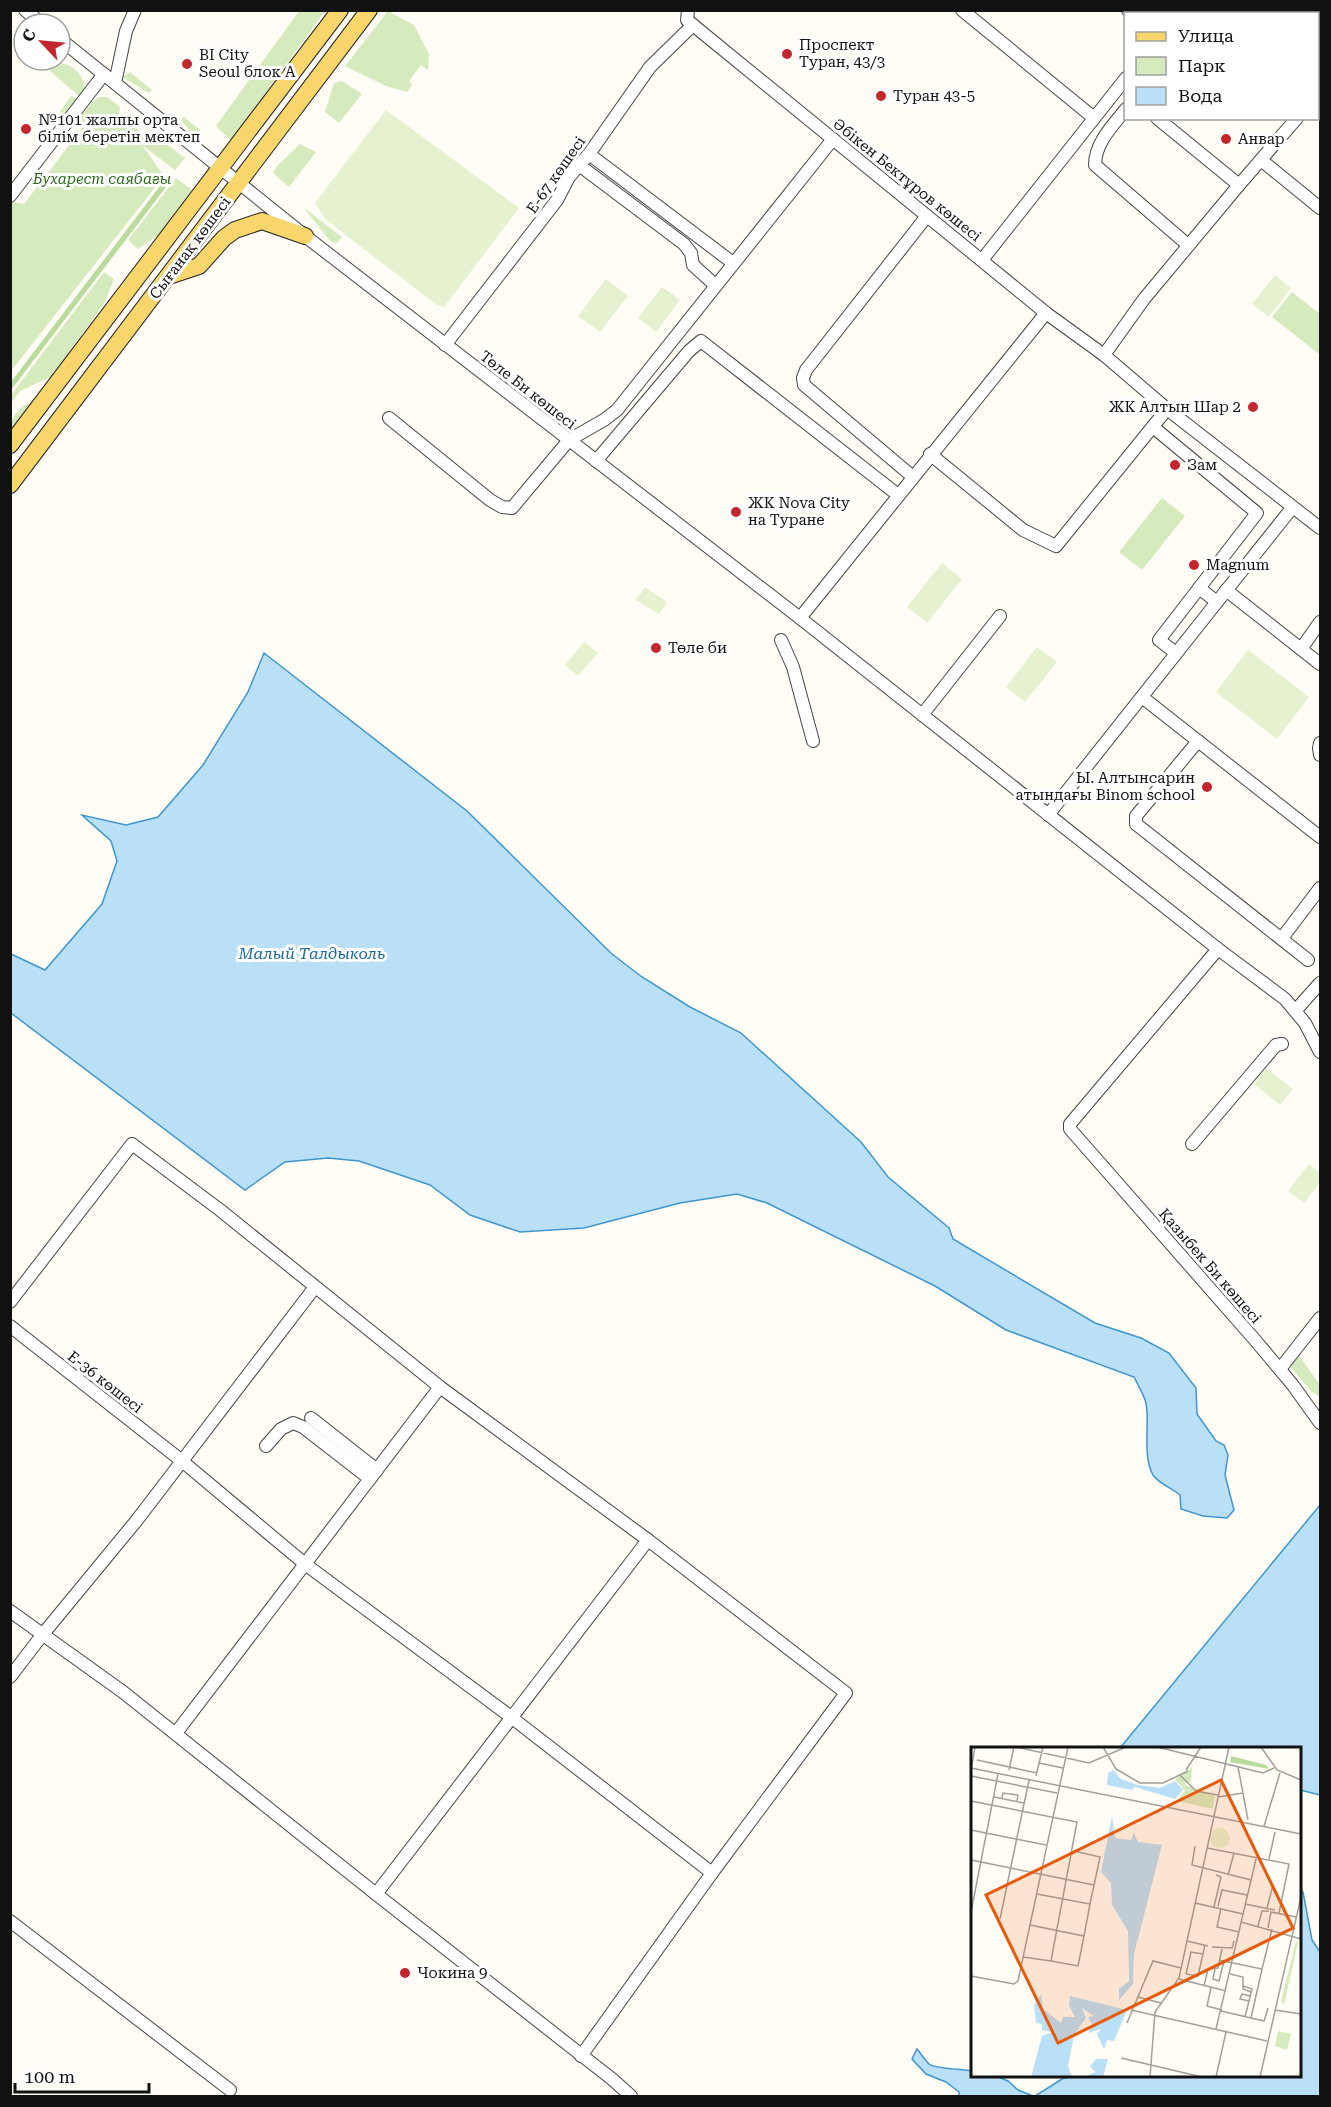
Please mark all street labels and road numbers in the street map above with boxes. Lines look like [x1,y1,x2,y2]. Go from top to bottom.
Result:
street label: Әбікен Бектұров көшесі [829,115,985,245]
street label: Е-67 көшесі [523,133,589,217]
street label: Сығанақ көшесі [146,193,234,303]
street label: Төле Би көшесі [476,347,580,433]
street label: Қазыбек Би көшесі [1155,1205,1265,1327]
street label: Е-36 көшесі [64,1347,146,1417]

